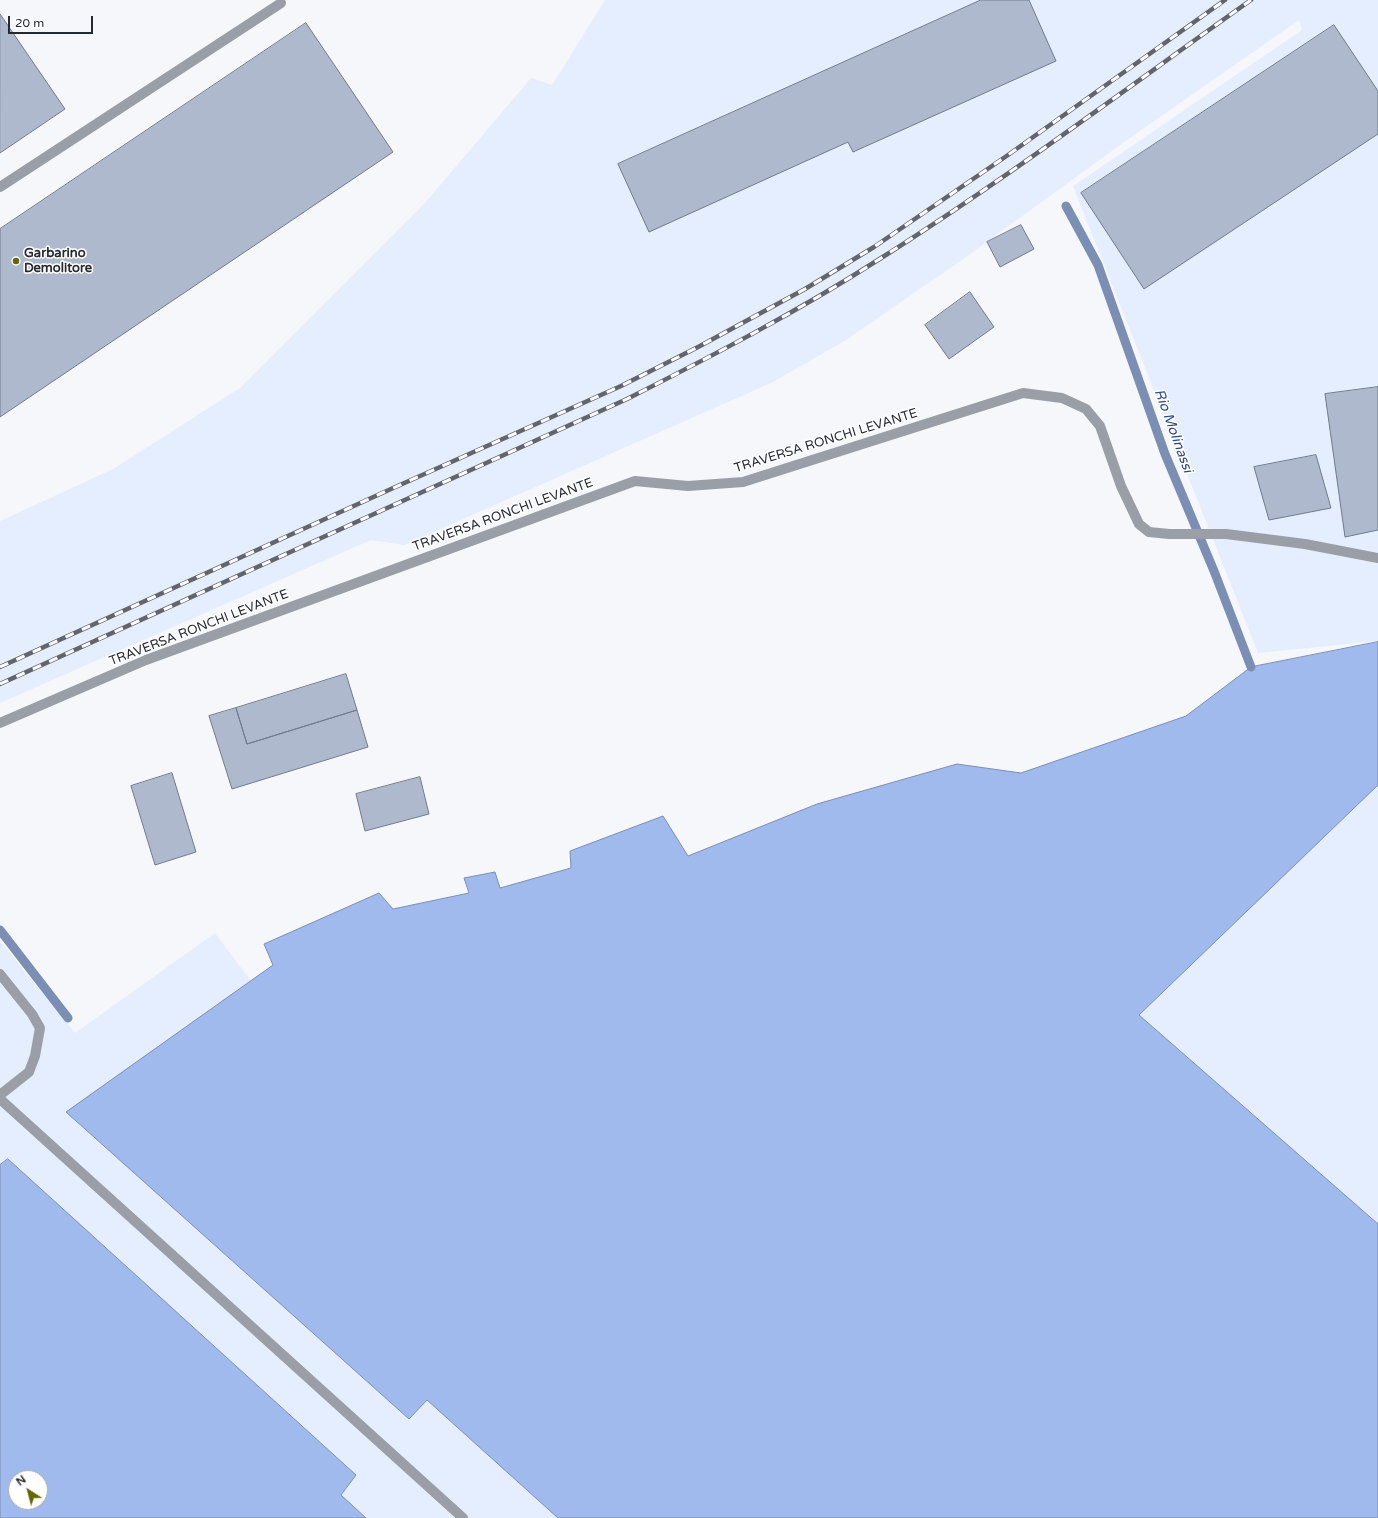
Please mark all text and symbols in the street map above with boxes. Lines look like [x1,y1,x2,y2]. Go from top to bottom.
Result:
scale bar [10,8,95,34]
text: 20 m [15,16,44,30]
place label: Garbarino Demolitore [24,246,92,277]
marker: Garbarino Demolitore [11,256,21,266]
water label: Rio Molinassi [1150,387,1196,475]
street label: TRAVERSA RONCHI LEVANTE [733,406,919,476]
street label: TRAVERSA RONCHI LEVANTE [411,475,595,555]
street label: TRAVERSA RONCHI LEVANTE [107,587,291,669]
north arrow [8,1470,48,1510]
text: N [14,1473,29,1489]

